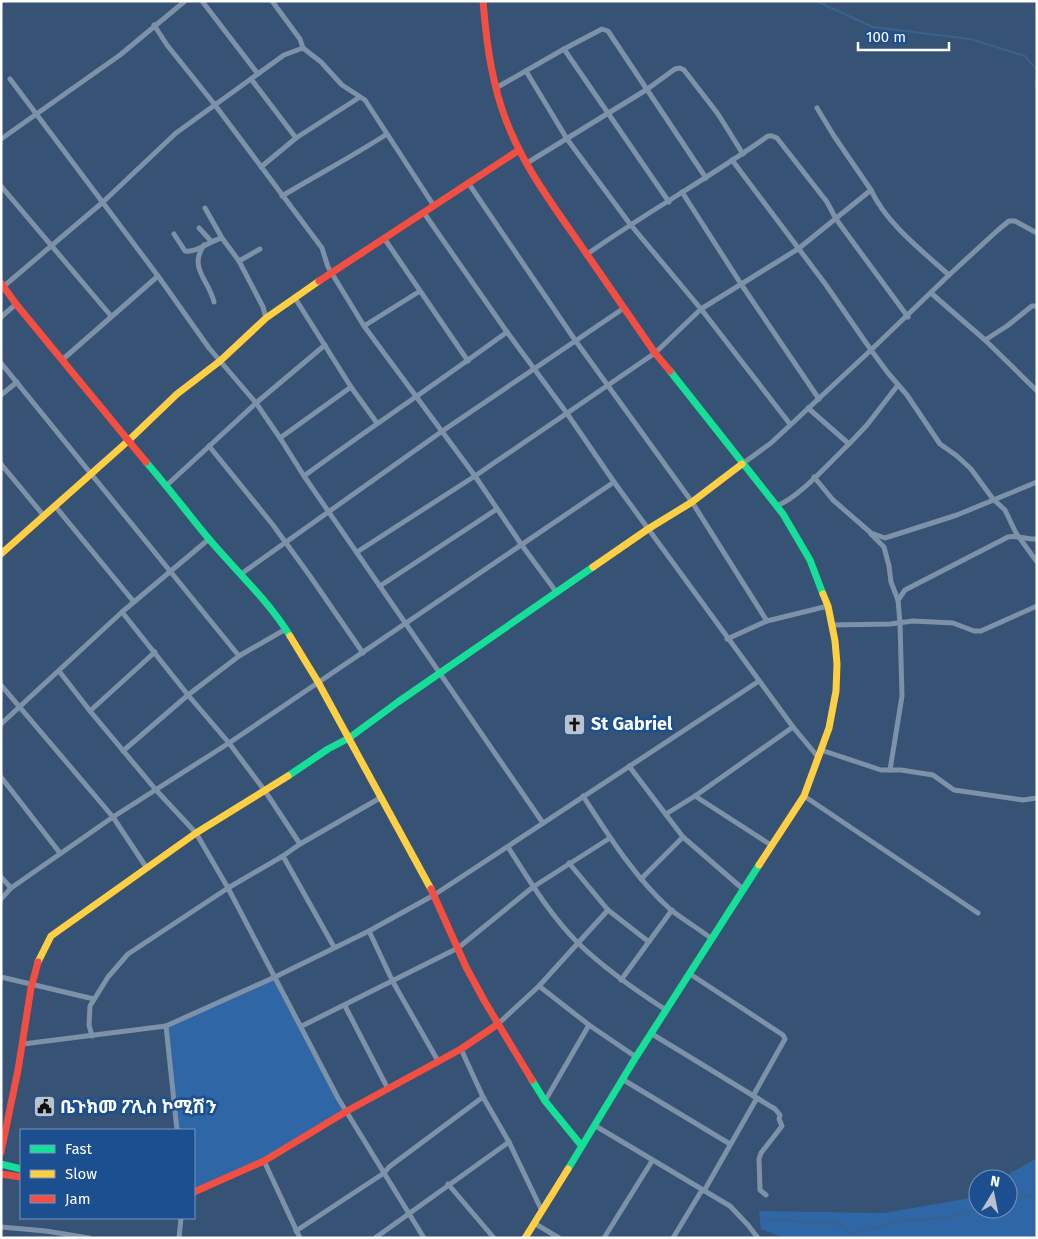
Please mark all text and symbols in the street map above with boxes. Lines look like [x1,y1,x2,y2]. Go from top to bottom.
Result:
scale bar [858,20,949,52]
text: 100 m [866,28,906,46]
church icon: St Gabriel [563,712,587,736]
place label: St Gabriel [591,713,673,735]
public building icon: ቤጉክመ ፖሊስ ኮሚሽን [32,1095,56,1119]
place label: ቤጉክመ ፖሊስ ኮሚሽን [60,1096,217,1118]
legend [20,1129,195,1219]
text: Fast [65,1140,92,1158]
text: Slow [65,1165,97,1183]
north arrow [968,1169,1018,1219]
text: N [989,1173,1001,1191]
text: Jam [65,1190,91,1208]

